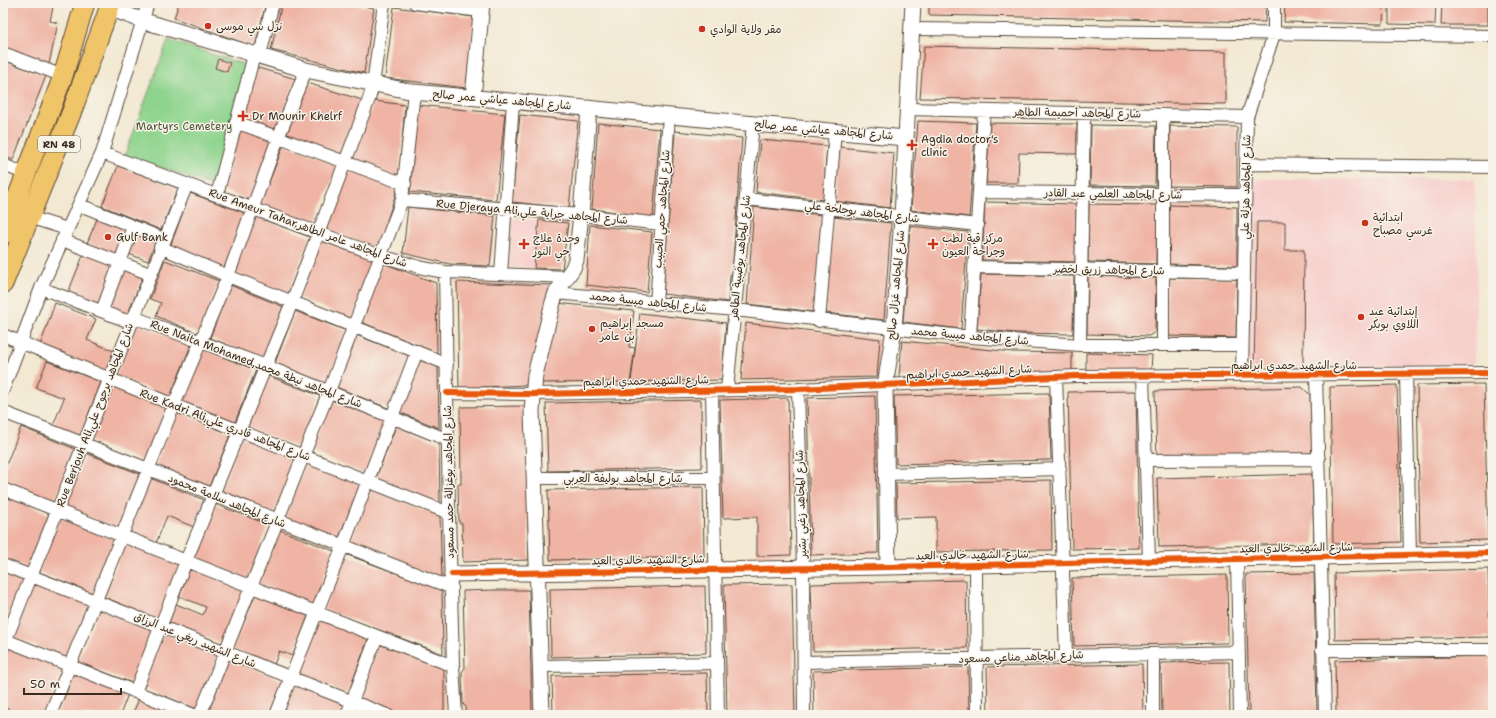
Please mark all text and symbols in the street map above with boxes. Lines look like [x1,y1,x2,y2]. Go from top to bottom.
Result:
place label: نزل سي موسى [216,19,282,37]
marker: نزل سي موسى [203,21,213,31]
place label: مقر ولاية الوادي [710,22,781,38]
marker: مقر ولاية الوادي [697,24,707,34]
street label: شارع المجاهد عياشي عمر صالح [432,86,572,117]
street label: شارع المجاهد أحميمة الطاهر [1012,104,1141,123]
place label: Dr Mounir Khelrf [252,109,343,124]
marker: Dr Mounir Khelrf [237,110,249,122]
street label: شارع المجاهد عياشي عمر صالح [754,116,894,147]
park label: Martyrs Cemetery [136,119,232,134]
place label: Agdia doctor's clinic [921,132,998,160]
street label: شارع المجاهد هزلة علي [1238,135,1257,240]
road number: RN 48 [38,136,80,152]
marker: Agdia doctor's clinic [906,139,918,151]
street label: شارع المجاهد حمي الحبيب [650,149,677,269]
street label: Rue Ameur Tahar,شارع المجاهد عامر الطاهر [206,185,409,272]
street label: شارع المجاهد العلمي عبد القادر [1043,185,1182,206]
street label: شارع المجاهد بوضبية الطاهر [726,194,755,321]
street label: Rue Djeraya Ali,شارع المجاهد جراية علي [435,196,629,231]
street label: شارع المجاهد بوجلخة علي [803,198,920,229]
place label: ابتدائية غرسي مصباح [1373,210,1433,241]
marker: ابتدائية غرسي مصباح [1360,218,1370,228]
place label: Gulf Bank [116,230,168,245]
street label: شارع المجاهد غزال صالح [884,230,909,341]
place label: وحدة علاج حي النور [532,231,580,262]
place label: مركز قية لطب وجراحة العيون [942,231,1005,259]
marker: Gulf Bank [103,232,113,242]
marker: وحدة علاج حي النور [518,238,530,250]
marker: مركز قية لطب وجراحة العيون [927,238,939,250]
street label: شارع المجاهد زريق لخضر [1052,262,1165,279]
street label: شارع المجاهد ميسة محمد [588,288,708,317]
place label: إبتدائية عبد اللاوي بوبكر [1368,304,1419,333]
marker: إبتدائية عبد اللاوي بوبكر [1356,312,1366,322]
place label: مسجد إبراهيم بن عامر [599,316,664,344]
street label: Rue Naita Mohamed,شارع المجاهد نيطة محمد [148,317,364,412]
street label: Rue Berjouh Ali,شارع المجاهد برجوح علي [53,321,140,510]
street label: شارع المجاهد ميسة محمد [910,323,1029,350]
marker: مسجد إبراهيم بن عامر [587,324,597,334]
street label: شارع الشهيد حمدي ابراهيم [1231,358,1357,374]
street label: شارع الشهيد حمدي ابراهيم [906,361,1032,384]
street label: شارع الشهيد حمدي ابراهيم [583,372,709,391]
street label: Rue Kadri Ali,شارع المجاهد قادري علي [136,385,313,467]
street label: شارع المجاهد بوغزالة حمد مسعود [440,405,459,559]
street label: شارع المجاهد زغبي بشير [792,450,813,559]
street label: شارع المجاهد سلامة محمود [166,471,288,532]
street label: شارع المجاهد بوليفة العربي [564,471,682,489]
street label: شارع الشهيد خالدي العيد [1239,540,1353,557]
street label: شارع الشهيد خالدي العيد [915,547,1029,564]
street label: شارع الشهيد خالدي العيد [591,552,705,569]
street label: شارع الشهيد ريغي عبد الرزاق [131,609,258,674]
street label: شارع المجاهد مناعي مسعود [958,647,1084,670]
scale bar [24,670,121,696]
text: 50 m [30,676,60,692]

